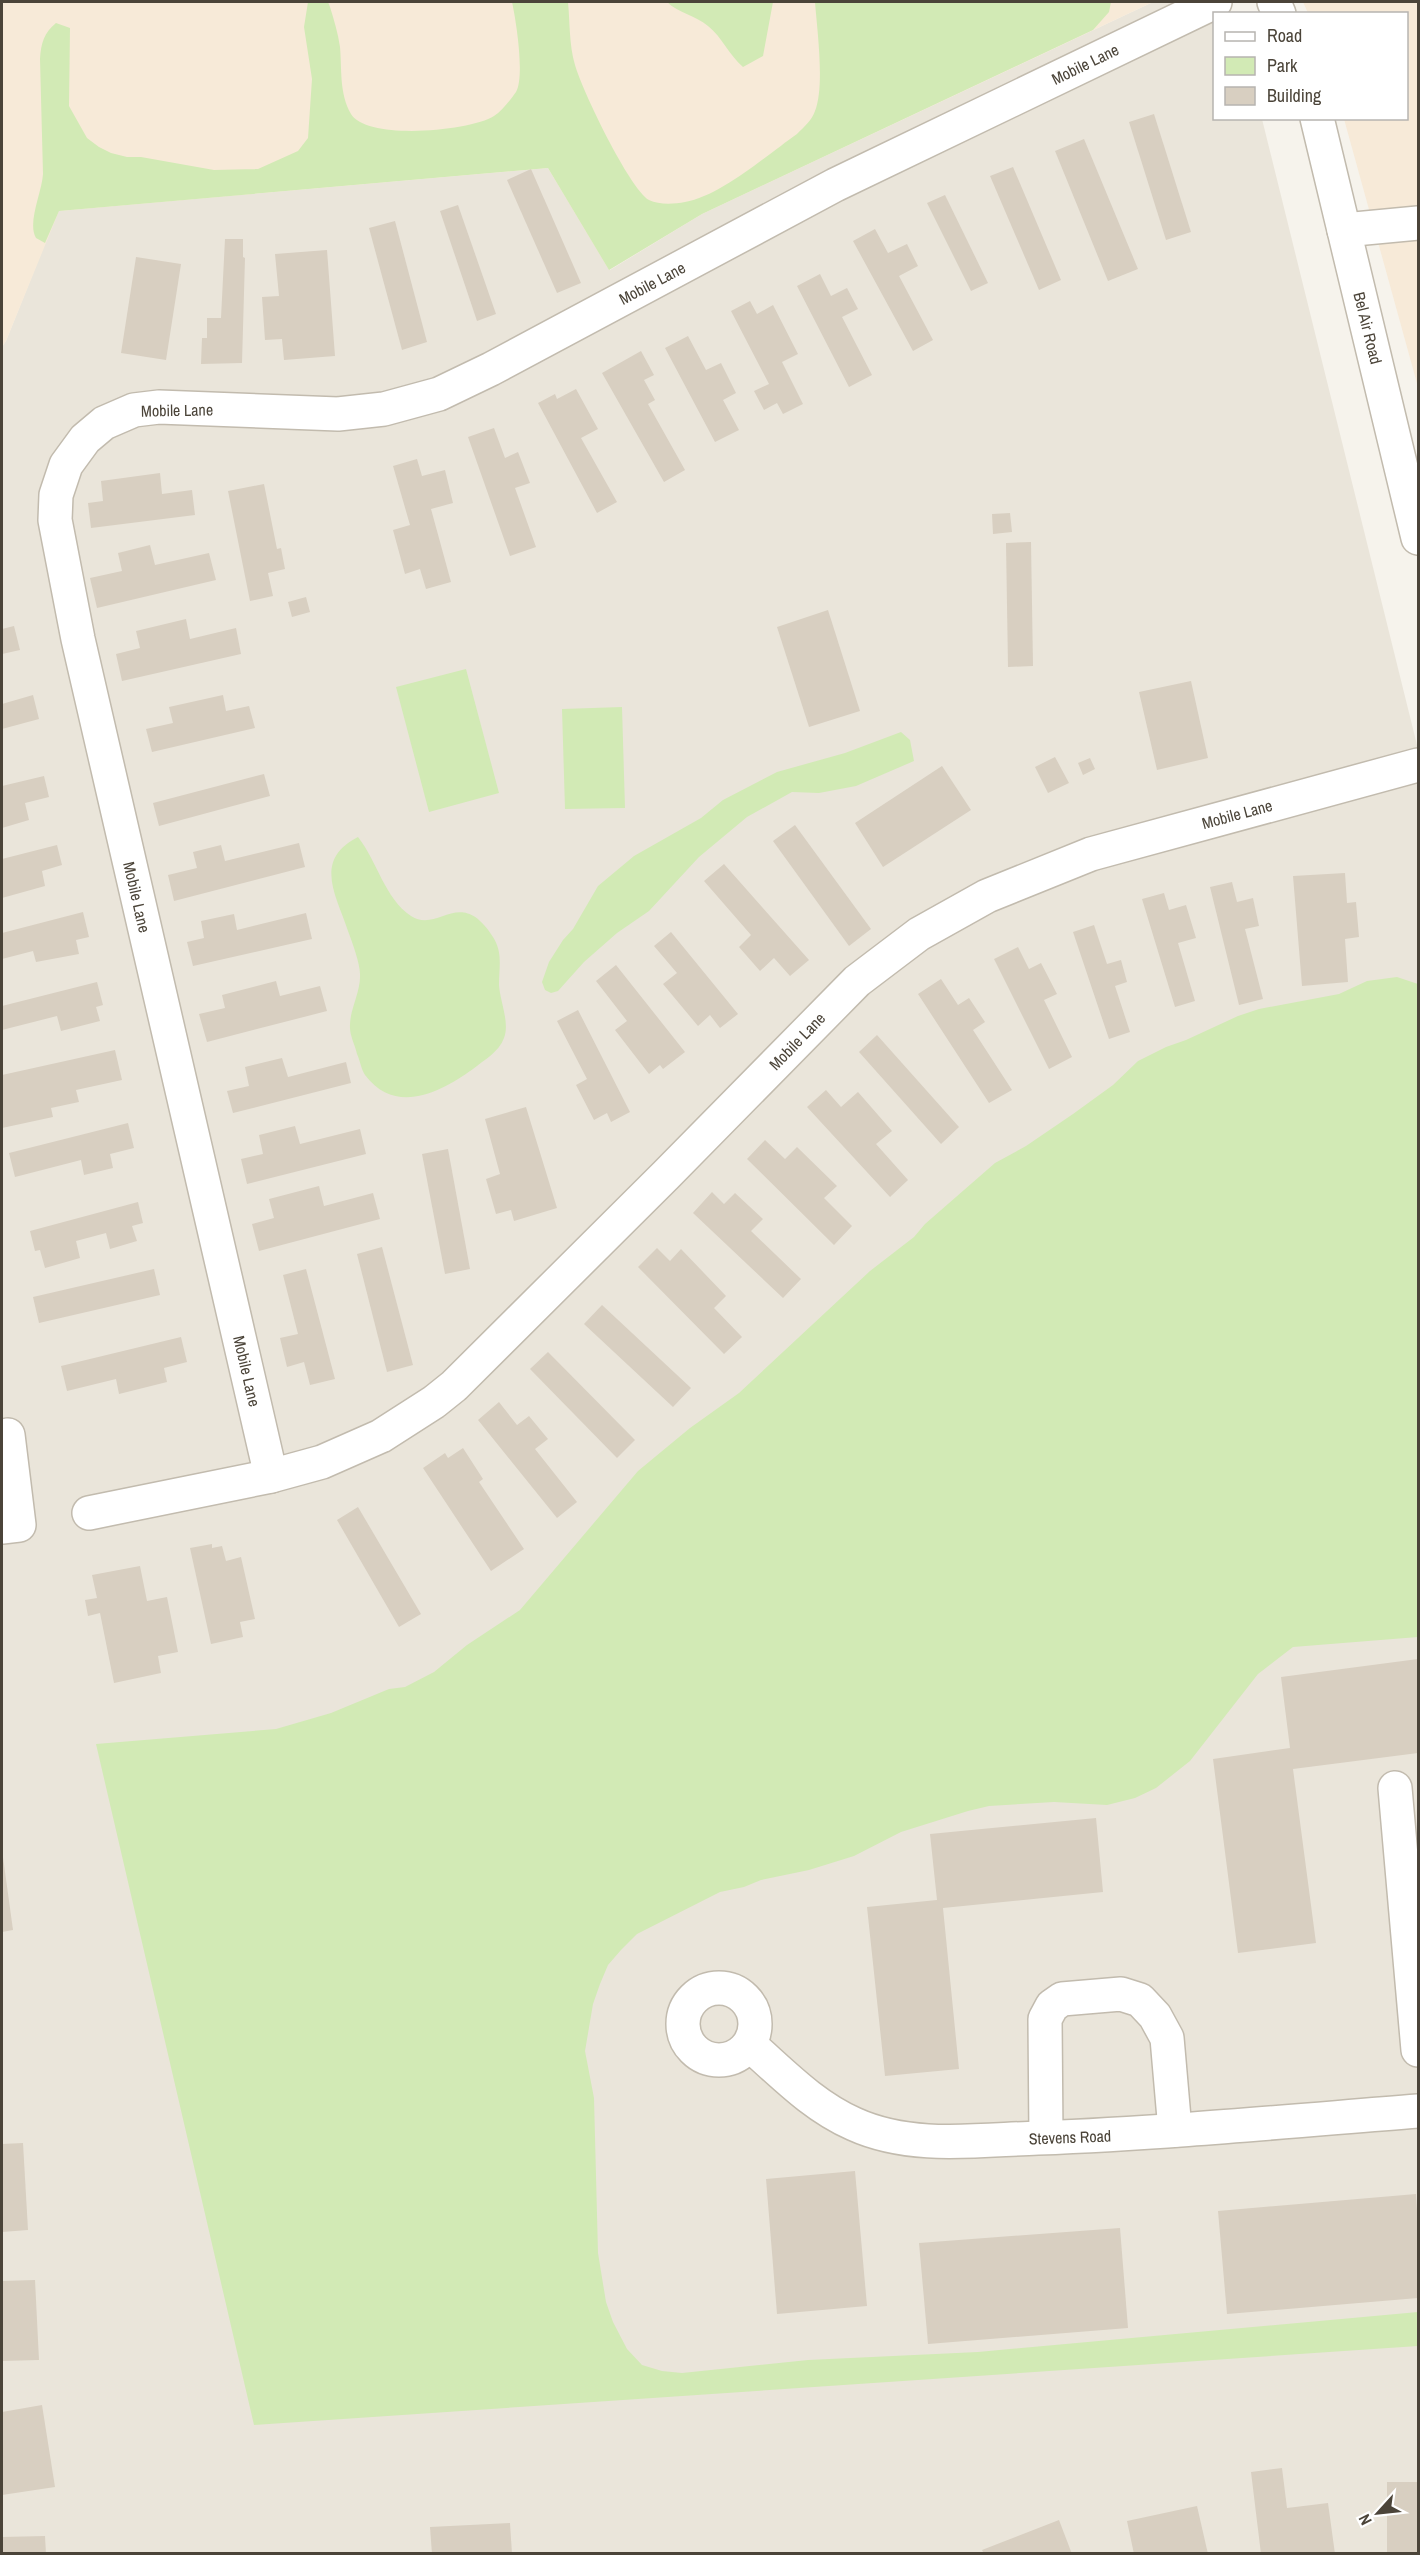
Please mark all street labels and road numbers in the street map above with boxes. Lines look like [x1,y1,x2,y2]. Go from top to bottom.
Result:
street label: Mobile Lane [1048,38,1122,90]
street label: Mobile Lane [615,256,689,310]
street label: Bel Air Road [1348,290,1388,366]
street label: Mobile Lane [141,398,213,422]
street label: Mobile Lane [1199,794,1275,834]
street label: Mobile Lane [118,859,156,935]
street label: Mobile Lane [764,1007,830,1075]
street label: Mobile Lane [228,1333,266,1409]
street label: Stevens Road [1028,2125,1112,2149]

